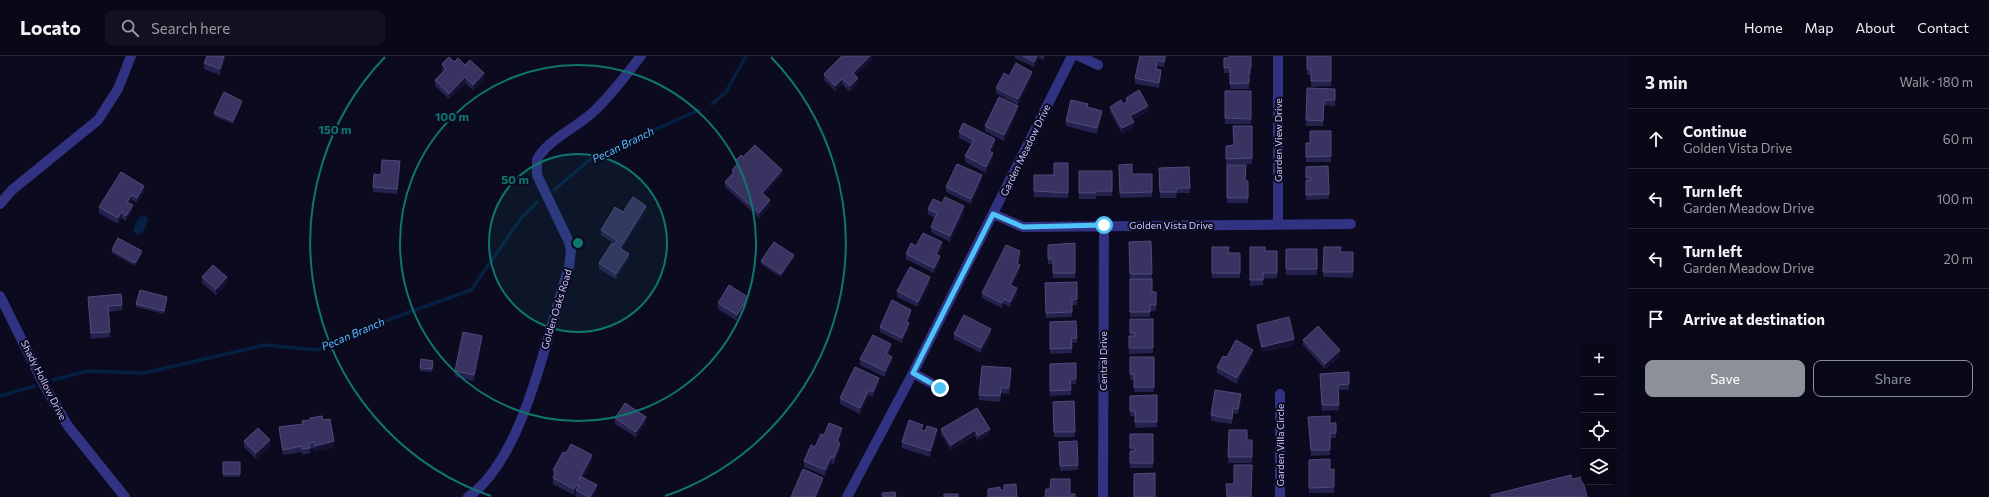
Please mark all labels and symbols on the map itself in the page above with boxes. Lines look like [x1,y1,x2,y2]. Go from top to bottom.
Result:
street label: Garden View Drive [1272,98,1284,182]
street label: Garden Meadow Drive [998,102,1052,198]
text: 100 m [435,109,469,123]
text: 150 m [318,122,352,136]
water label: Pecan Branch [590,124,656,165]
text: 50 m [501,172,529,186]
route start [1095,216,1113,234]
street label: Golden Vista Drive [1129,219,1213,231]
centre of rings [571,236,585,250]
street label: Golden Oaks Road [538,267,574,351]
water label: Pecan Branch [319,314,386,353]
street label: Central Drive [1097,331,1109,391]
street label: Shady Hollow Drive [19,338,69,422]
route end [931,379,949,397]
street label: Garden Villa Circle [1274,404,1286,486]

